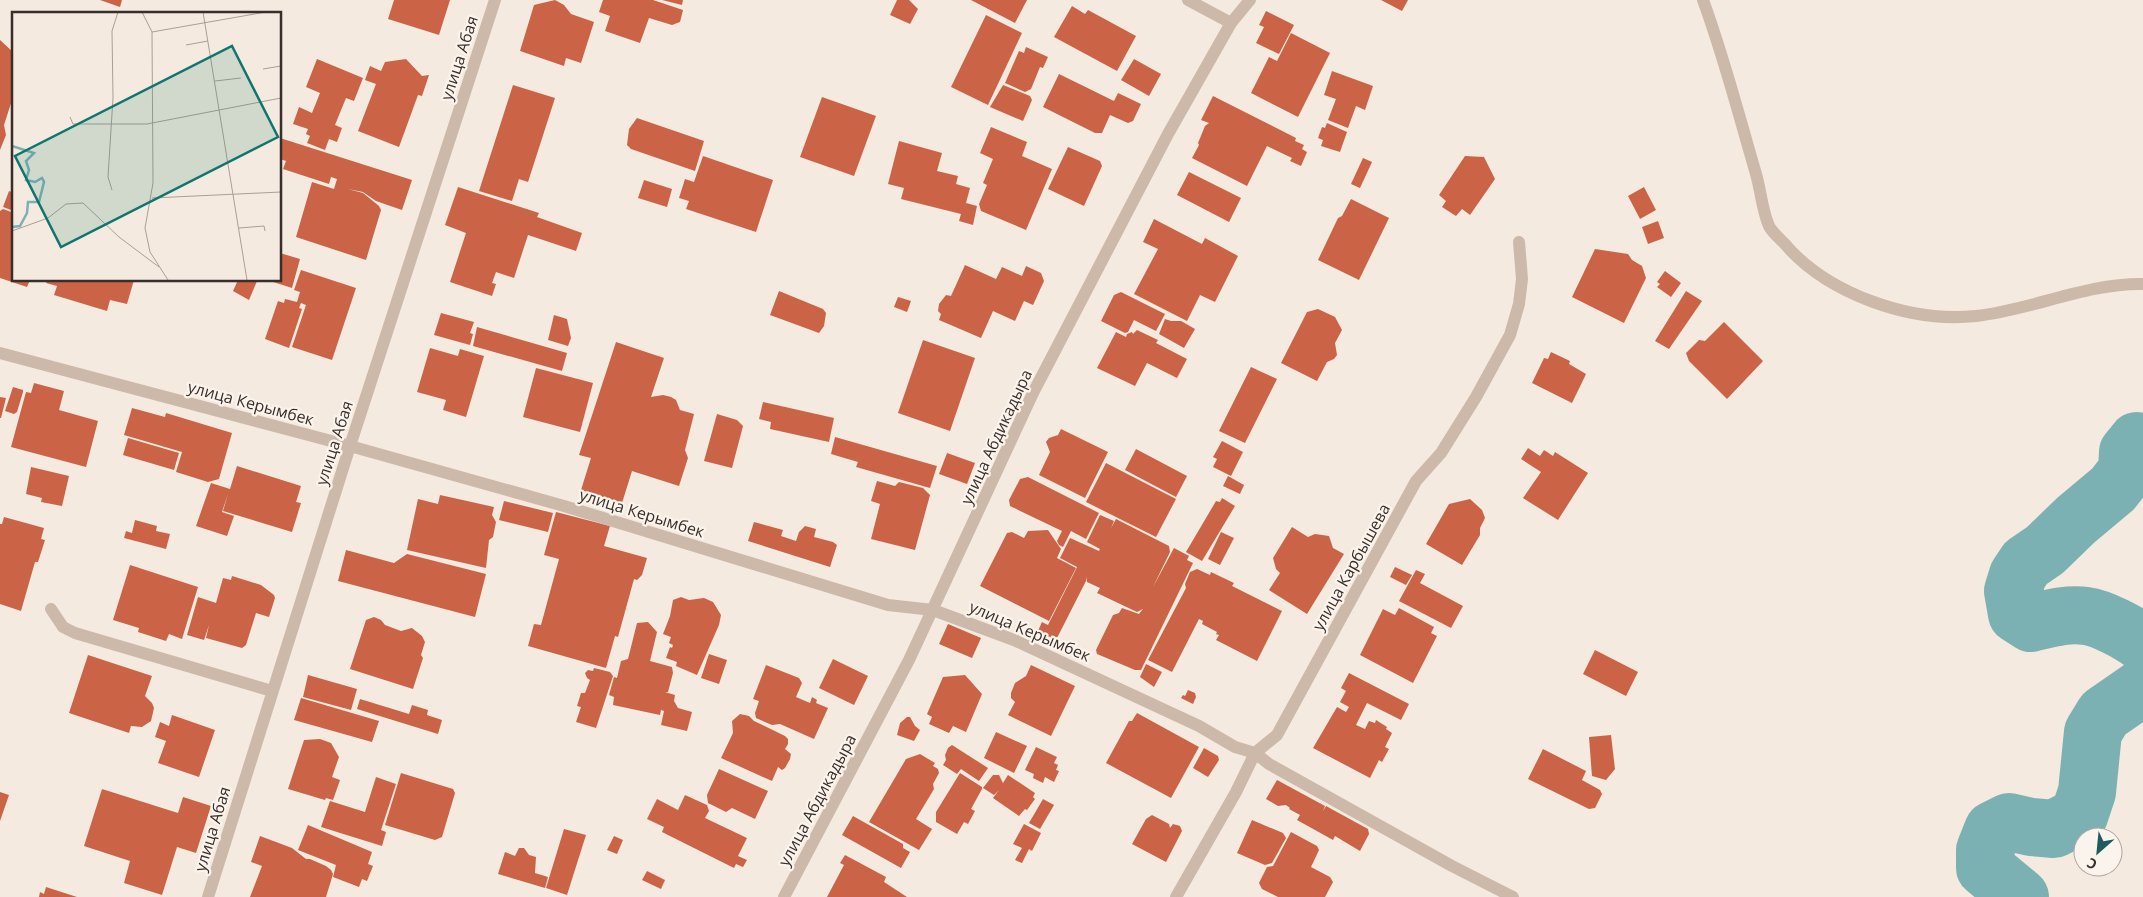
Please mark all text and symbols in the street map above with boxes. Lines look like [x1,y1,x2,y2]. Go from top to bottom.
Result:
inset map [12,12,281,281]
street label: улица Абая [435,13,483,103]
street label: улица Абдикадыра [955,366,1037,508]
street label: улица Керымбек [185,376,317,431]
street label: улица Абая [310,398,358,488]
street label: улица Керымбек [577,484,708,543]
street label: улица Карбышева [1307,500,1395,634]
street label: улица Керымбек [966,596,1095,667]
street label: улица Абдикадыра [773,730,861,870]
street label: улица Абая [189,784,235,874]
north arrow [2073,827,2123,877]
text: С [2084,854,2100,875]

